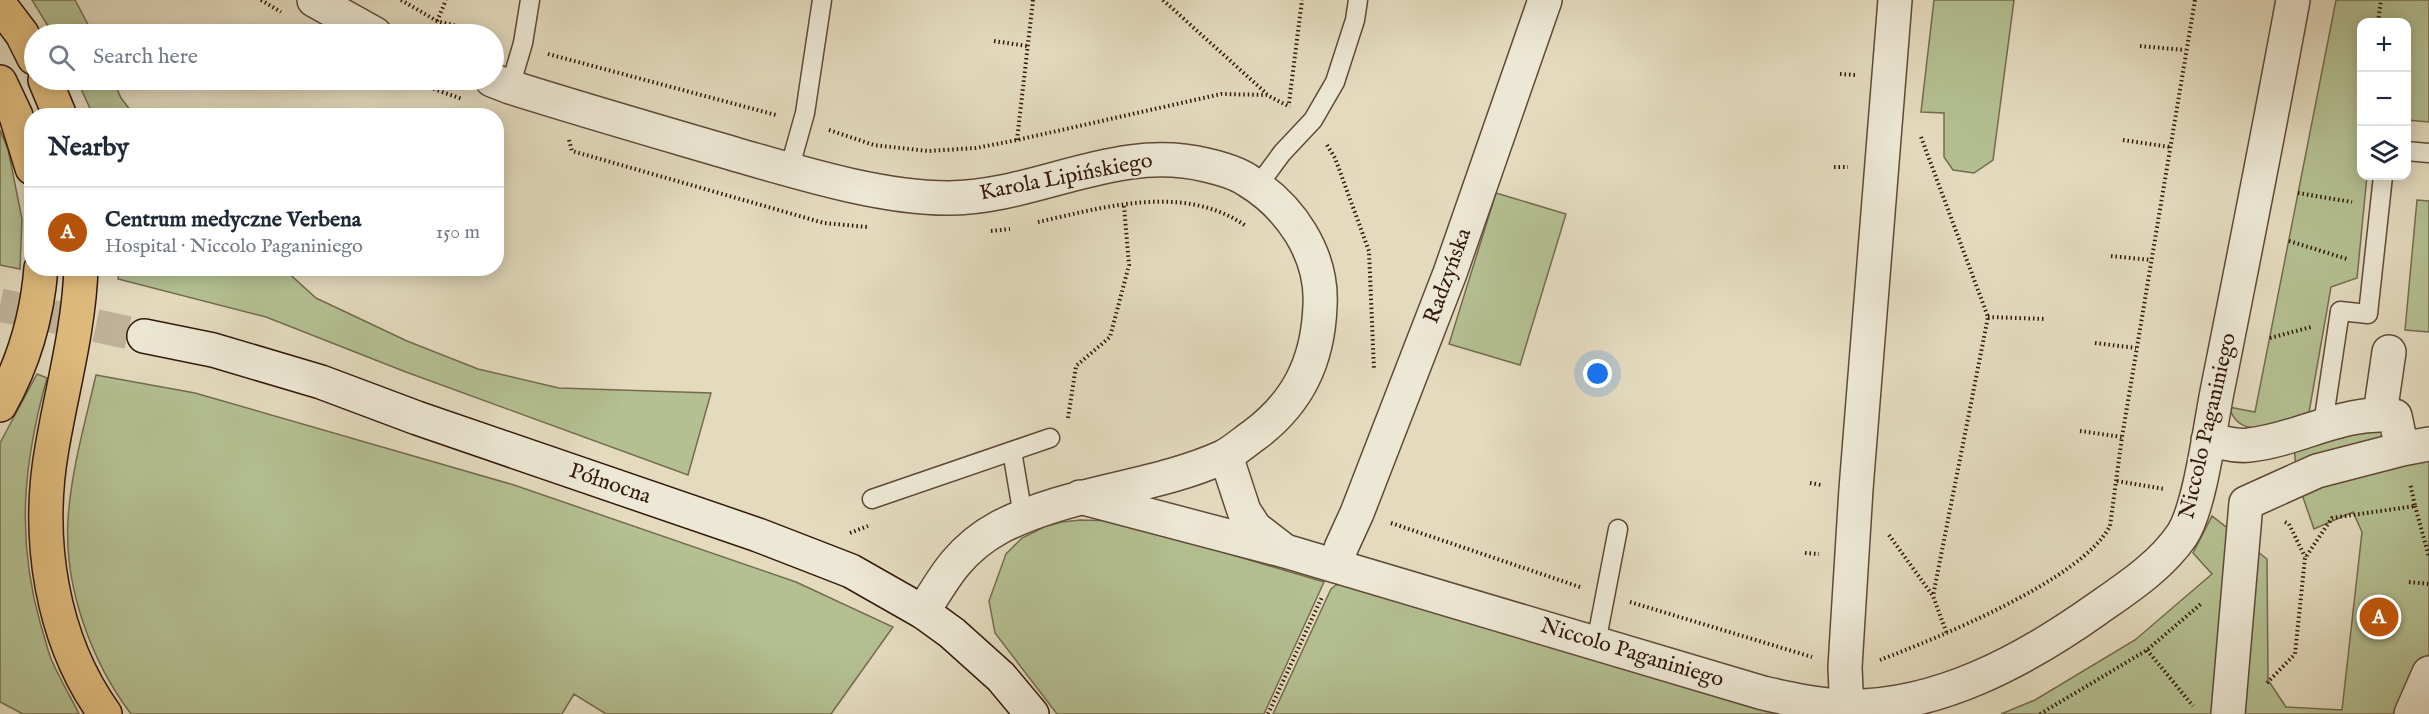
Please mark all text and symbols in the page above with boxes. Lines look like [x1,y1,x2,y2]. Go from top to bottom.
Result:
map controls [2357,18,2411,180]
button: + [2357,18,2411,72]
search box [24,24,504,90]
icon: search [45,41,78,74]
text: Search here [93,43,198,71]
button: − [2357,72,2411,126]
button: layers [2357,126,2411,180]
text: Nearby [48,131,129,164]
street label: Karola Lipińskiego [977,146,1155,207]
text: Centrum medyczne Verbena [105,206,361,234]
text: A [61,220,74,245]
text: 150 m [436,220,480,245]
street label: Radzyńska [1418,224,1478,328]
text: Hospital · Niccolo Paganiniego [105,234,363,259]
street label: Niccolo Paganiniego [2173,330,2243,522]
your location [1583,359,1612,388]
street label: Północna [565,457,655,511]
pin: A [2360,594,2398,640]
street label: Niccolo Paganiniego [1537,612,1727,694]

